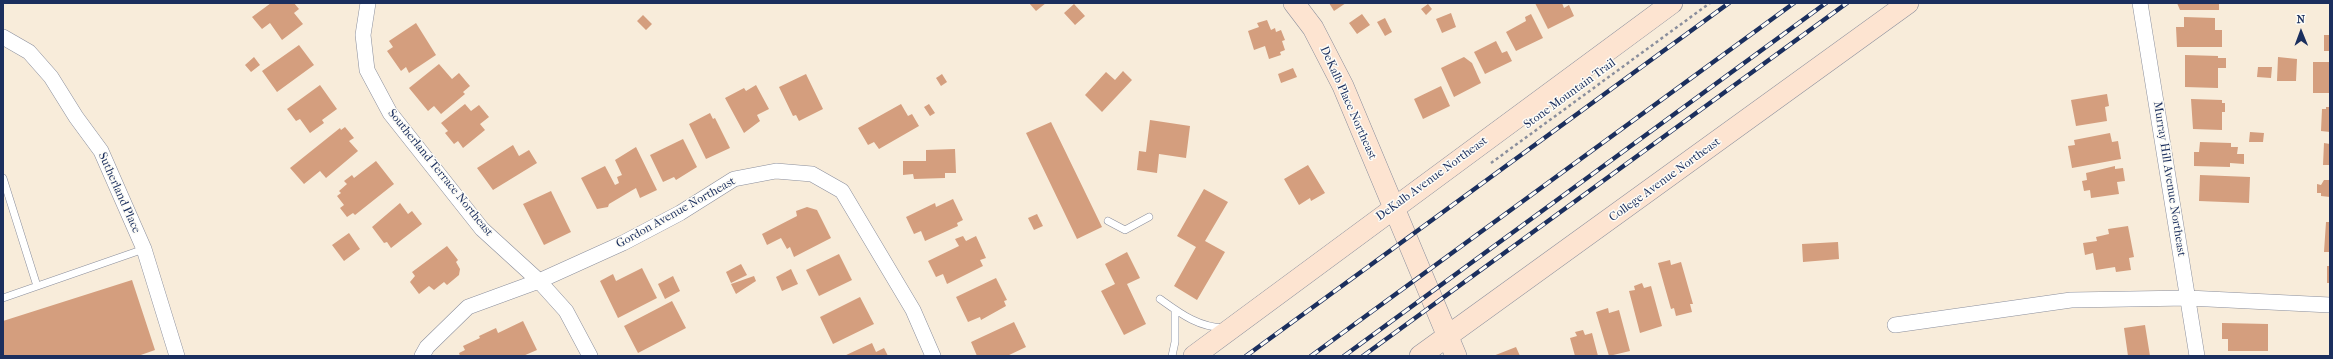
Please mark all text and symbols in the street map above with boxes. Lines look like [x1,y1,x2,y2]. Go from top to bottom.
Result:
north arrow [2281,12,2321,52]
text: N [2296,13,2305,26]
street label: DeKalb Place Northeast [1316,44,1380,162]
street label: Stone Mountain Trail [1521,56,1619,132]
street label: Murray Hill Avenue Northeast [2150,100,2188,258]
street label: Southerland Terrace Northeast [384,106,496,240]
street label: DeKalb Avenue Northeast [1374,134,1490,224]
street label: College Avenue Northeast [1607,135,1723,225]
street label: Sutherland Place [95,150,143,236]
street label: Gordon Avenue Northeast [614,174,738,252]

